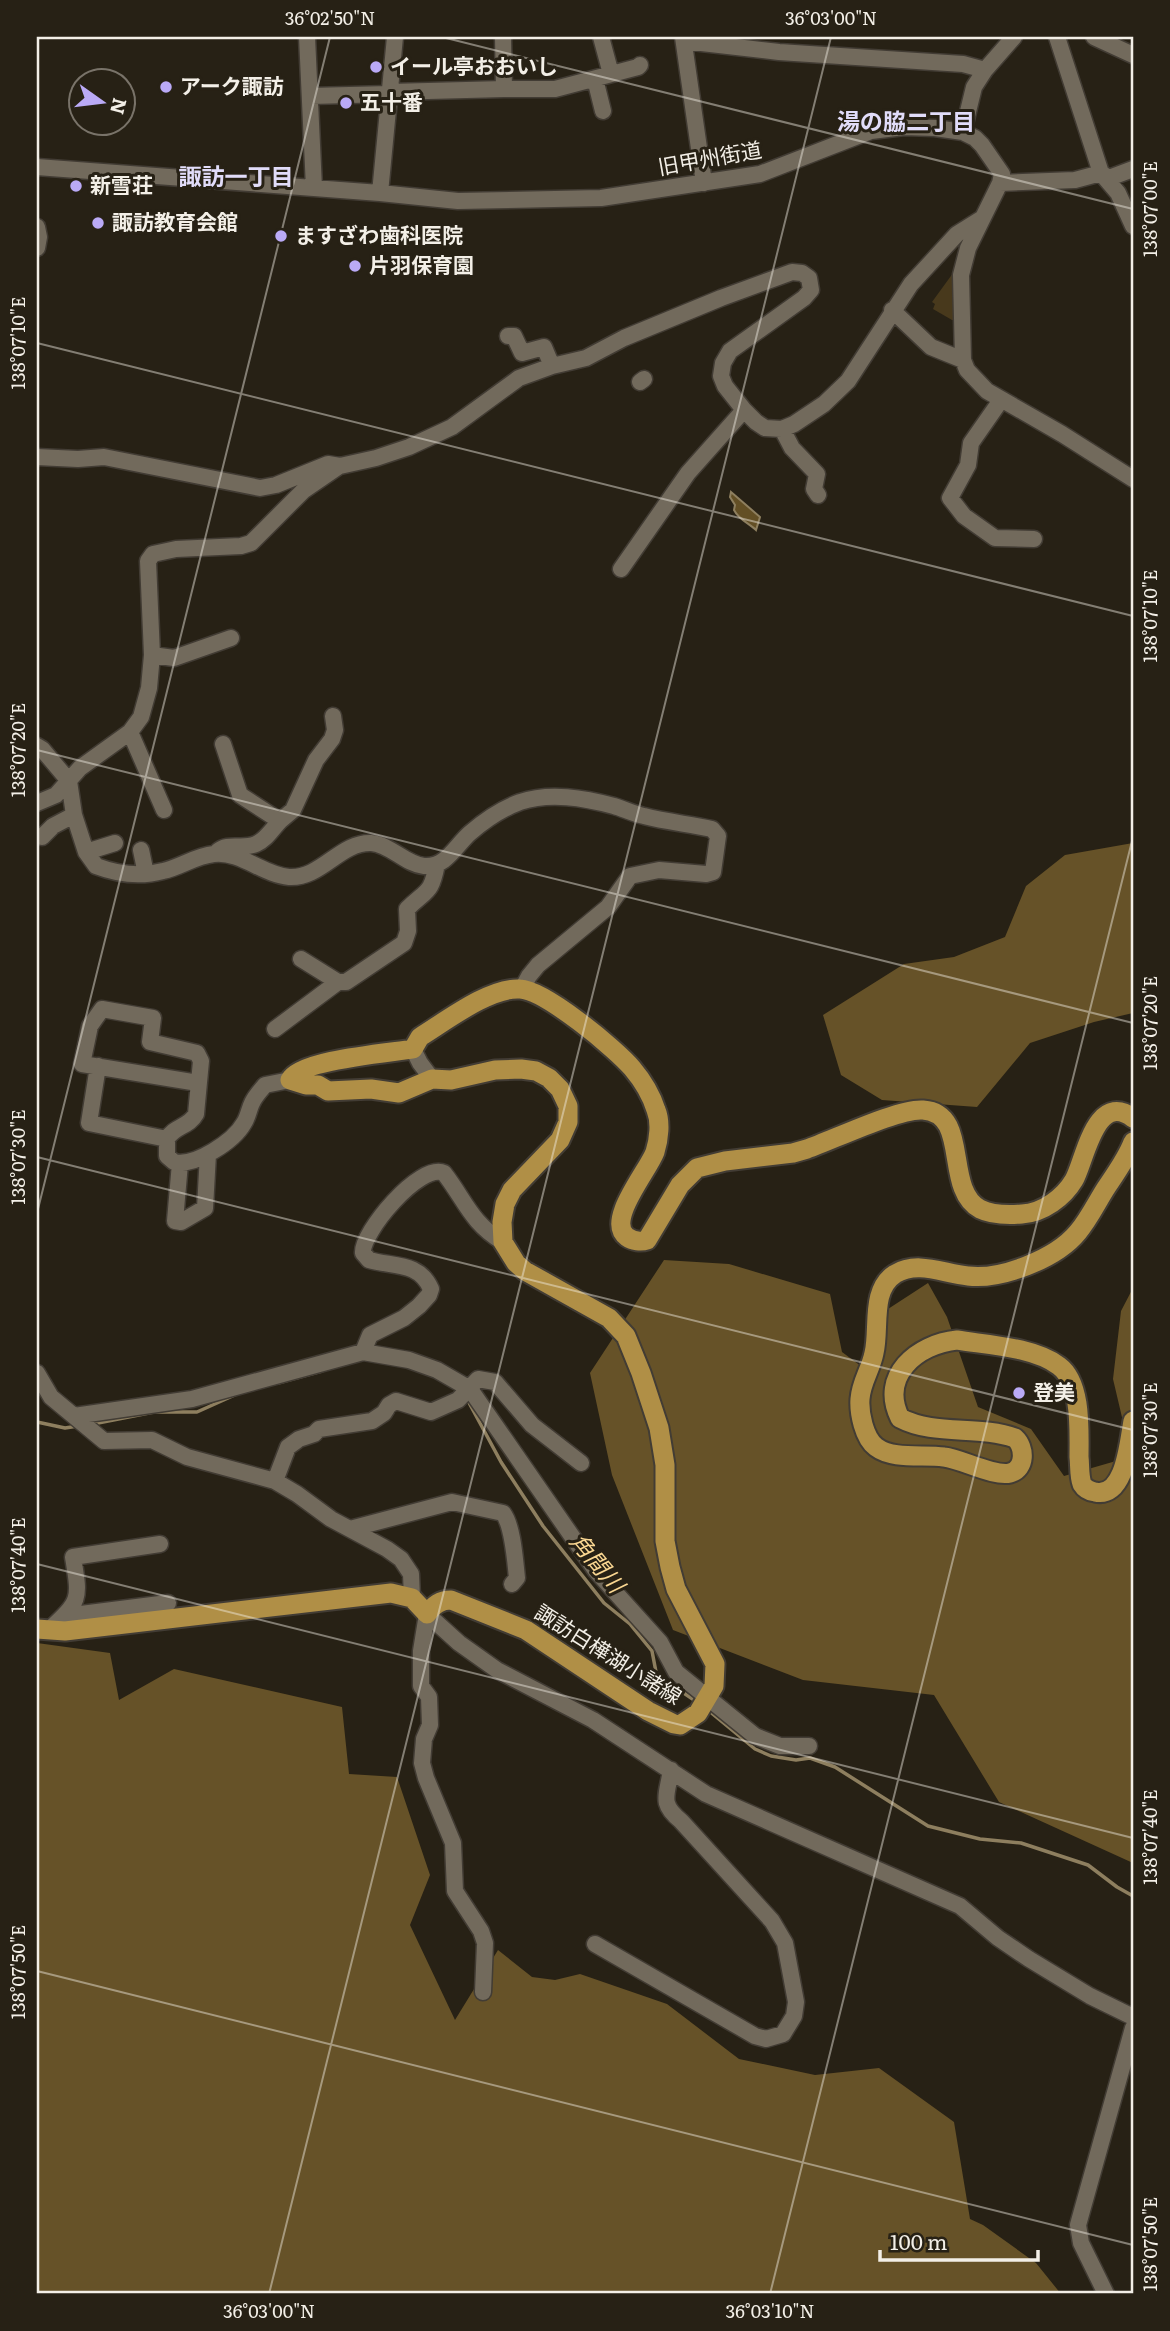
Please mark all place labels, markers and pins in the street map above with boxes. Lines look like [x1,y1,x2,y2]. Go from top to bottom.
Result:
place label: イール亭おおいし [390,49,558,80]
marker: イール亭おおいし [368,59,384,75]
place label: アーク諏訪 [180,69,284,100]
marker: アーク諏訪 [158,79,174,95]
place label: 五十番 [360,85,423,116]
marker: 五十番 [338,95,354,111]
place label: 新雪荘 [90,168,153,199]
marker: 新雪荘 [68,178,84,194]
place label: 諏訪教育会館 [112,205,238,236]
marker: 諏訪教育会館 [90,215,106,231]
place label: ますざわ歯科医院 [295,218,463,249]
marker: ますざわ歯科医院 [273,228,289,244]
place label: 片羽保育園 [369,248,474,279]
marker: 片羽保育園 [347,258,363,274]
place label: 登美 [1033,1375,1075,1406]
marker: 登美 [1011,1385,1027,1401]

